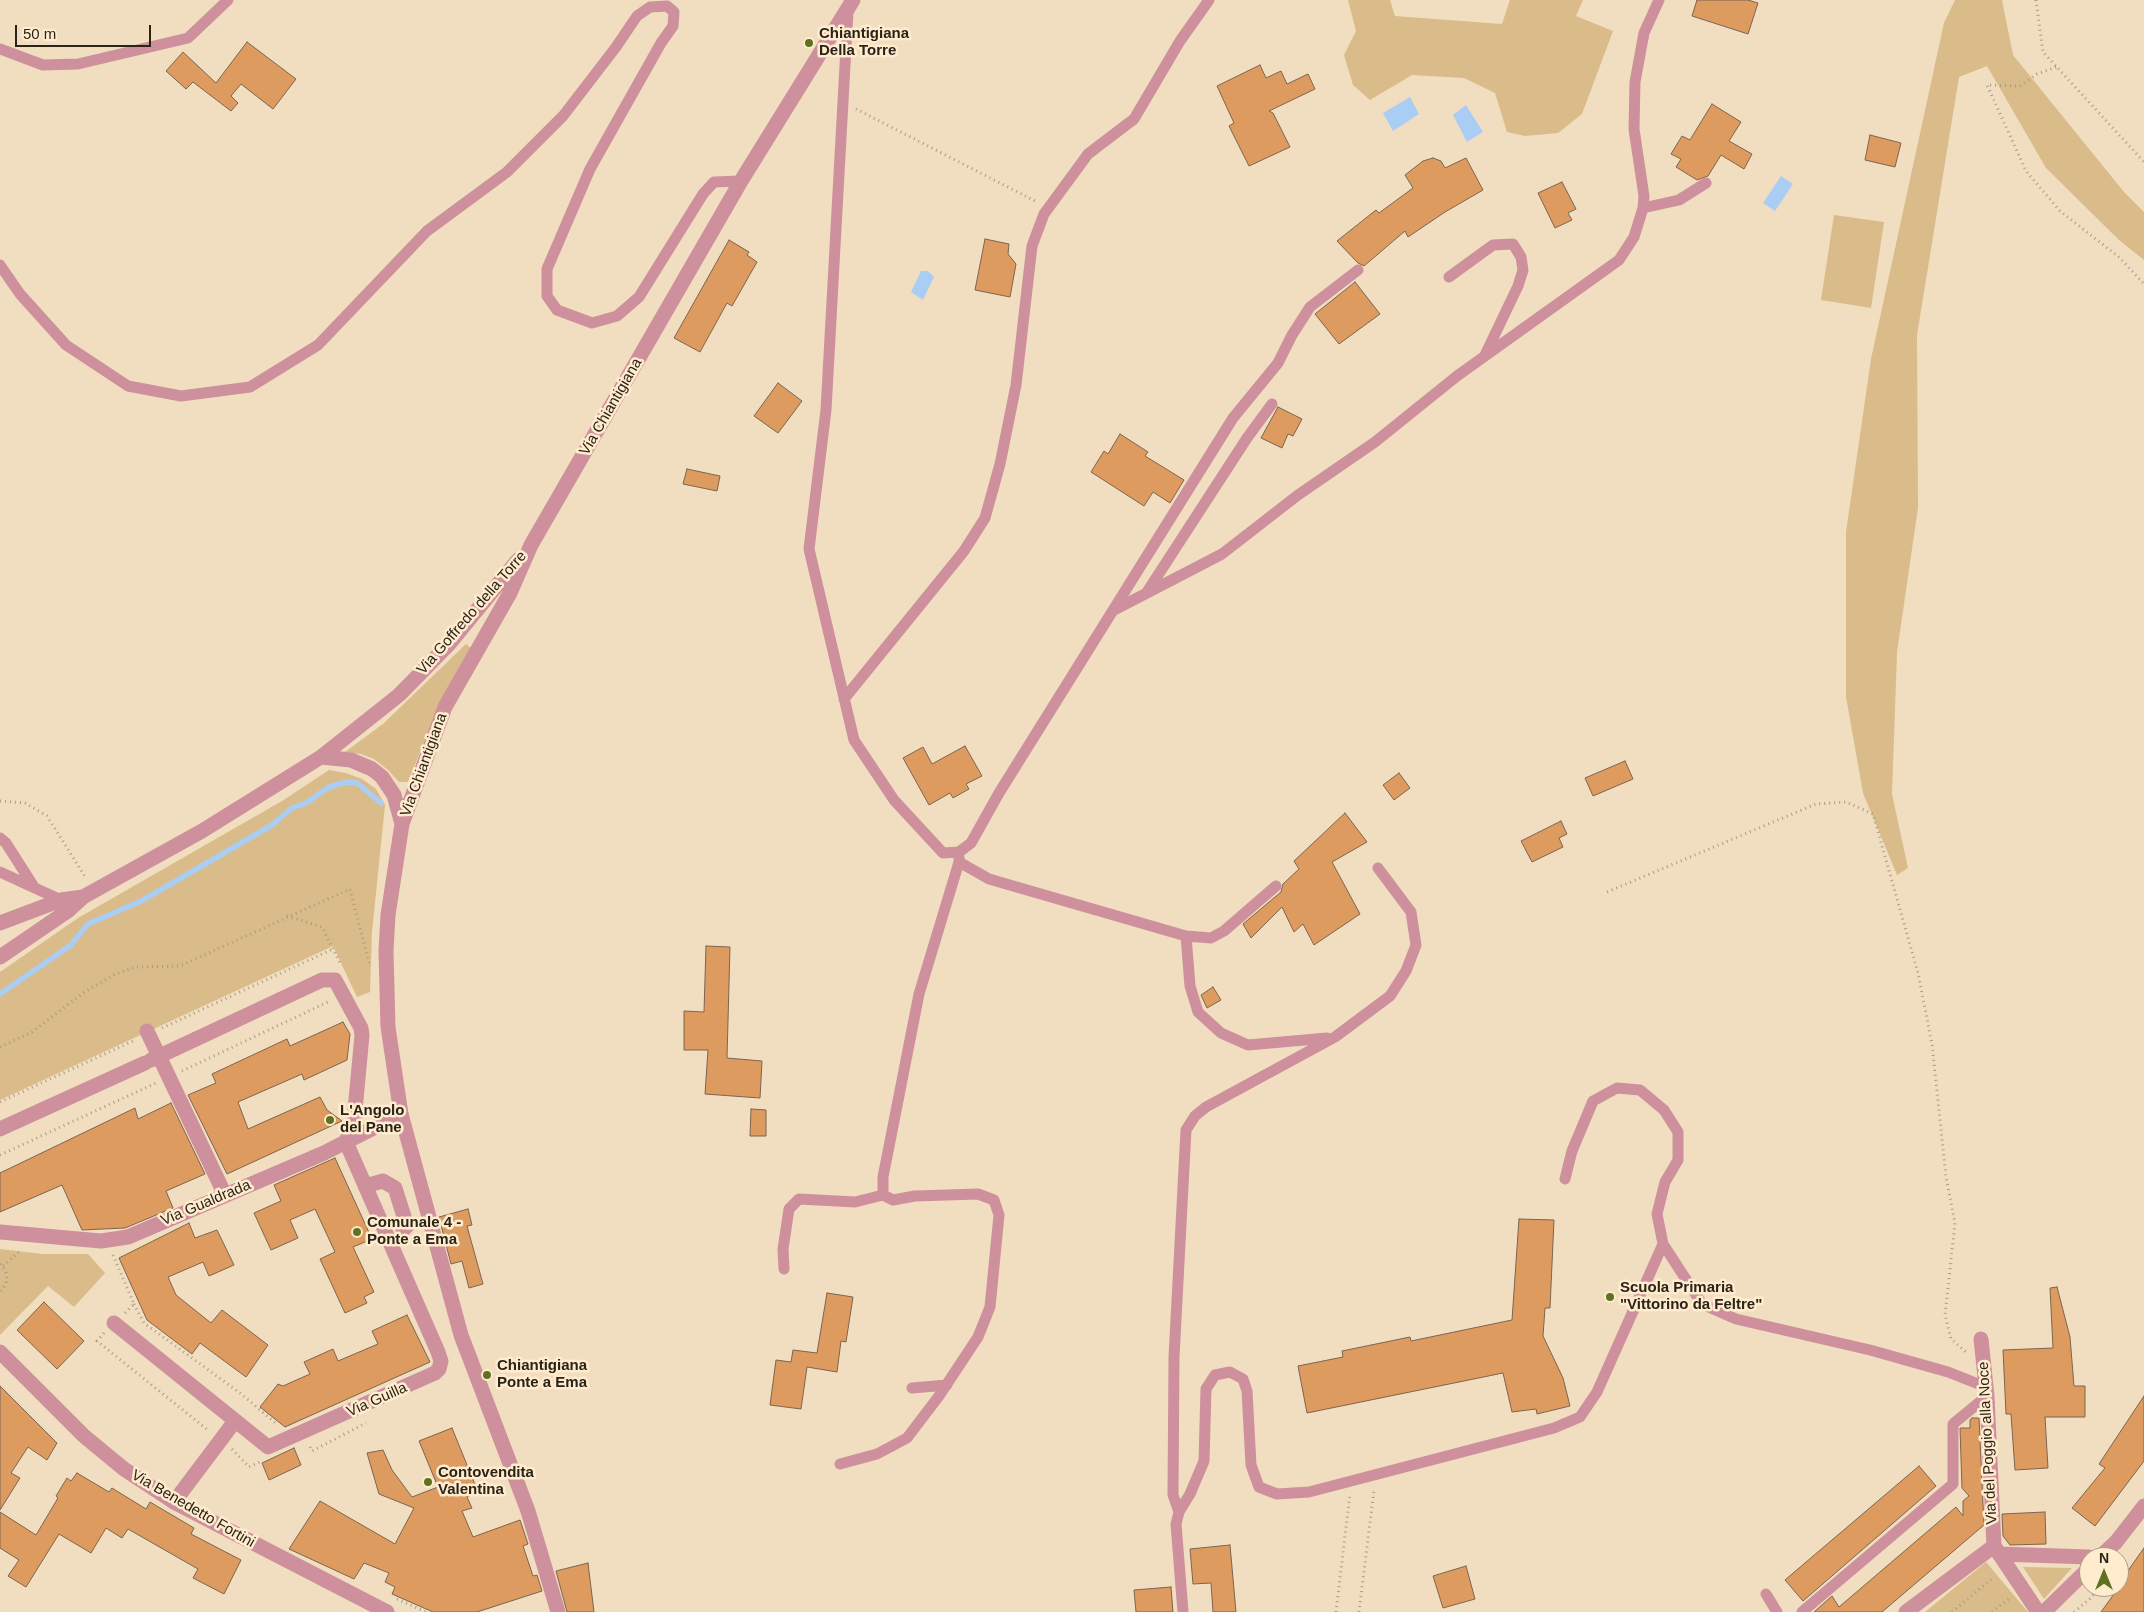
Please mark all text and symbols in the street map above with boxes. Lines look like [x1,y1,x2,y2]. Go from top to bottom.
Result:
scale bar [18,15,154,47]
text: 50 m [23,25,56,42]
place label: Chiantigiana Della Torre [819,25,909,60]
marker: Chiantigiana Della Torre [803,37,815,49]
street label: Via Chiantigiana [576,355,646,459]
street label: Via Goffredo della Torre [413,548,531,678]
street label: Via Chiantigiana [397,711,451,819]
place label: L'Angolo del Pane [340,1102,404,1137]
marker: L'Angolo del Pane [324,1114,336,1126]
street label: Via Gualdrada [158,1176,254,1230]
place label: Comunale 4 - Ponte a Ema [367,1214,461,1249]
marker: Comunale 4 - Ponte a Ema [351,1226,363,1238]
place label: Scuola Primaria "Vittorino da Feltre" [1620,1279,1762,1314]
marker: Scuola Primaria "Vittorino da Feltre" [1604,1291,1616,1303]
place label: Chiantigiana Ponte a Ema [497,1357,587,1392]
street label: Via del Poggio alla Noce [1975,1361,2001,1525]
marker: Chiantigiana Ponte a Ema [481,1369,493,1381]
street label: Via Guilla [344,1379,410,1421]
place label: Contovendita Valentina [438,1464,534,1499]
street label: Via Benedetto Fortini [128,1466,258,1552]
marker: Contovendita Valentina [422,1476,434,1488]
north arrow [2079,1547,2129,1597]
text: N [2099,1550,2109,1566]

